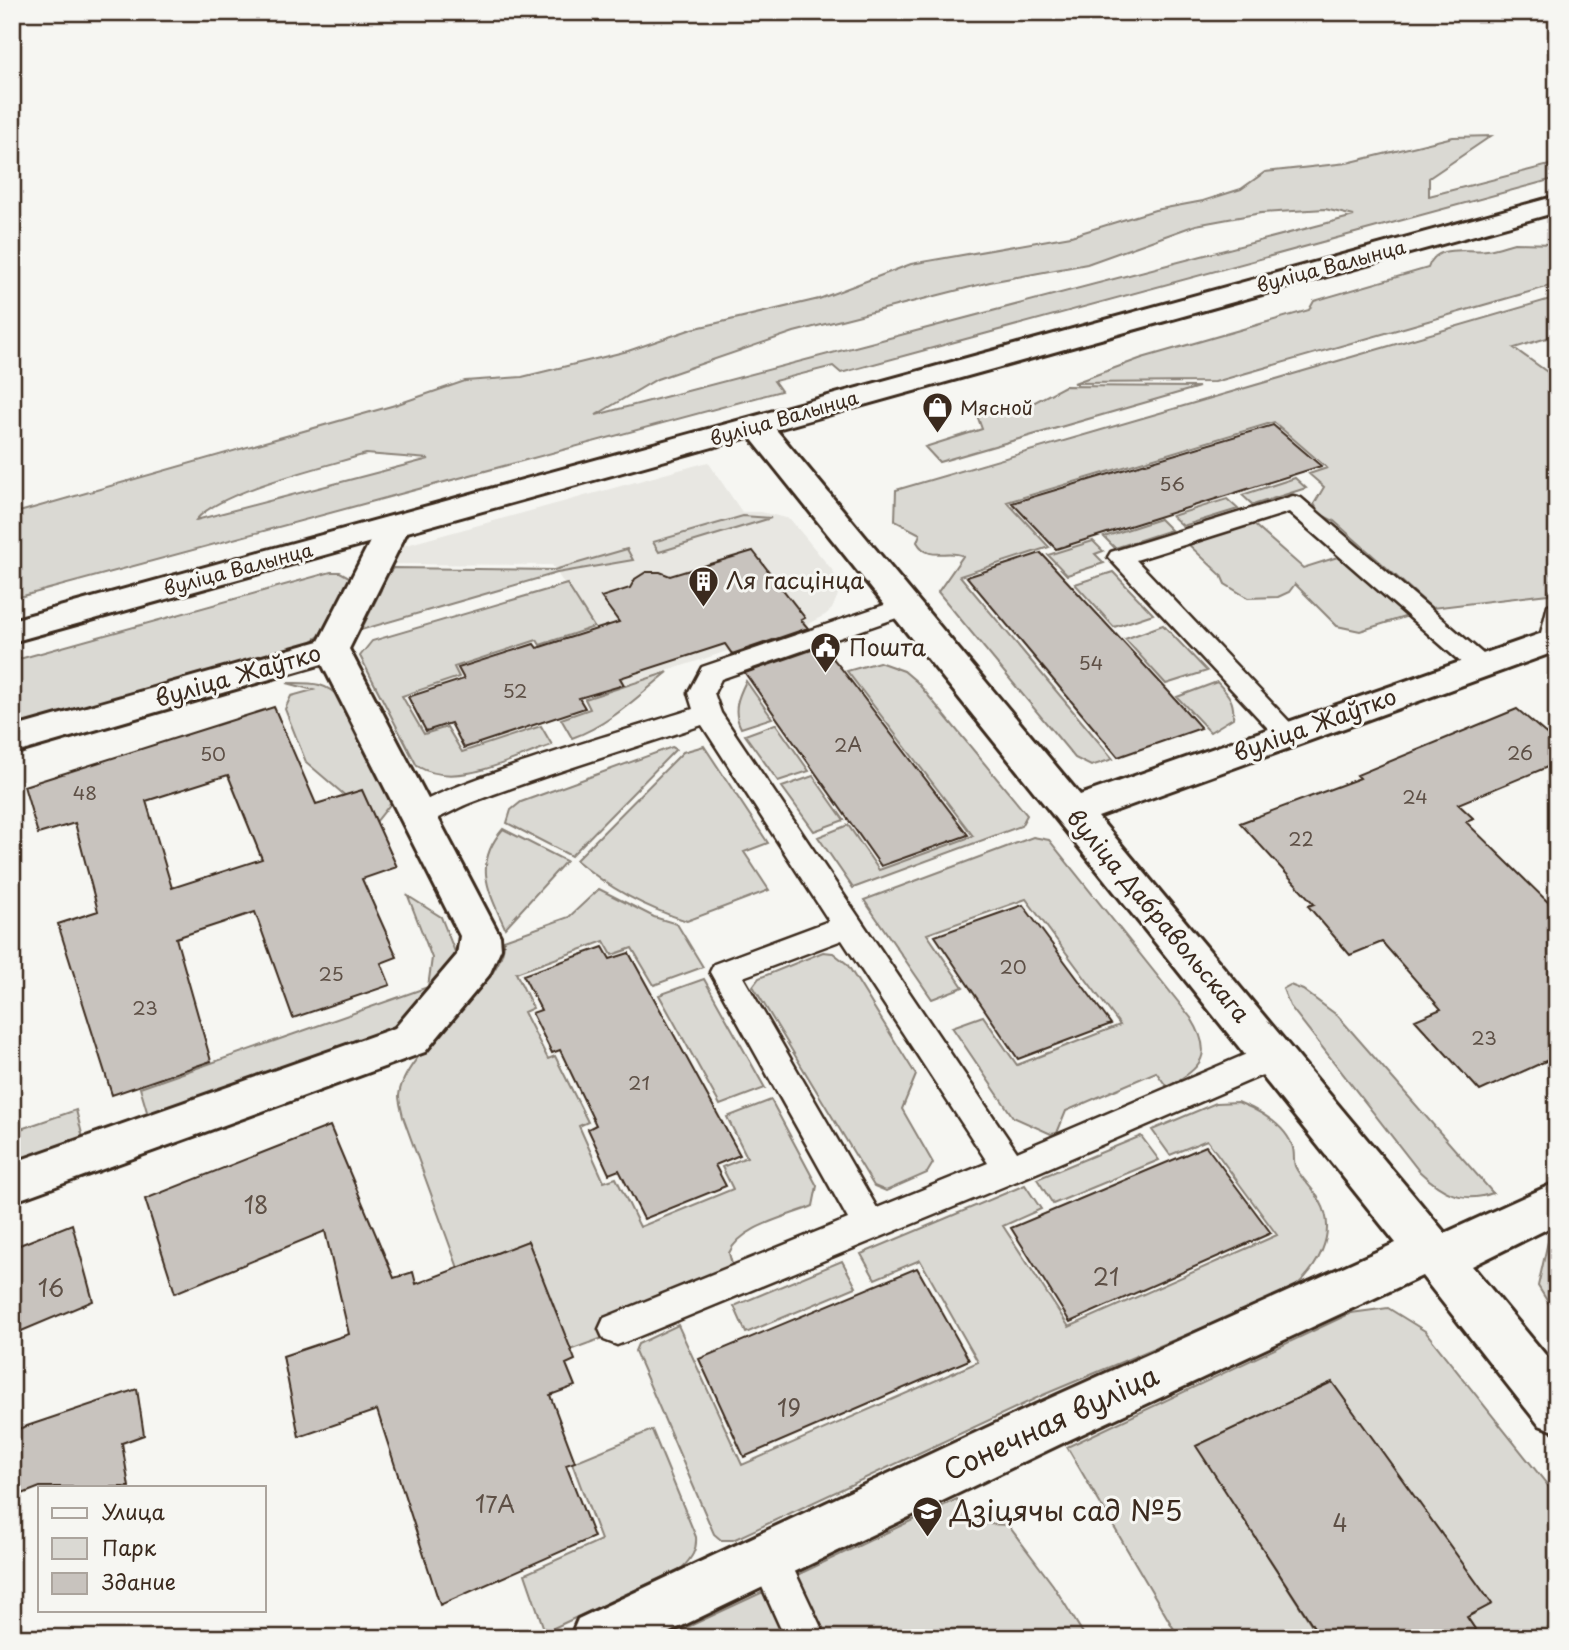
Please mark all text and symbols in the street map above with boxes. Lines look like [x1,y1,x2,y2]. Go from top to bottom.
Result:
street label: вуліца Валынца [1253,232,1409,298]
street label: вуліца Валынца [706,382,862,452]
shop icon: Мясной [920,391,954,435]
place label: Мясной [960,393,1033,421]
house number: 56 [1159,469,1185,497]
street label: вуліца Валынца [160,535,316,601]
place label: Ля гасцінца [726,562,864,597]
building icon: Ля гасцінца [686,564,720,608]
place label: Пошта [849,629,926,664]
public building icon: Пошта [809,631,843,675]
street label: вуліца Жаўтко [150,634,325,715]
house number: 54 [1079,648,1103,676]
house number: 52 [502,676,528,704]
street label: вуліца Жаўтко [1228,678,1401,769]
house number: 2А [834,730,862,758]
house number: 26 [1507,738,1533,766]
house number: 50 [200,739,226,767]
house number: 48 [73,778,97,806]
house number: 24 [1402,782,1428,810]
street label: вуліца Дабравольскага [1059,800,1260,1030]
house number: 22 [1288,824,1314,852]
house number: 20 [999,952,1027,980]
house number: 25 [318,959,344,987]
house number: 23 [132,993,158,1021]
house number: 23 [1471,1023,1497,1051]
house number: 21 [628,1068,650,1096]
house number: 18 [244,1187,268,1222]
house number: 21 [1093,1259,1119,1294]
house number: 16 [38,1270,64,1305]
street label: Сонечная вуліца [935,1352,1166,1490]
house number: 19 [777,1390,801,1425]
legend [38,1486,266,1612]
house number: 17А [475,1486,515,1521]
place label: Дзіцячы сад №5 [949,1488,1183,1531]
school or university icon: Дзіцячы сад №5 [910,1494,944,1538]
text: Улица [102,1495,165,1527]
house number: 4 [1332,1505,1348,1540]
text: Парк [102,1531,157,1563]
text: Здание [102,1565,176,1597]

